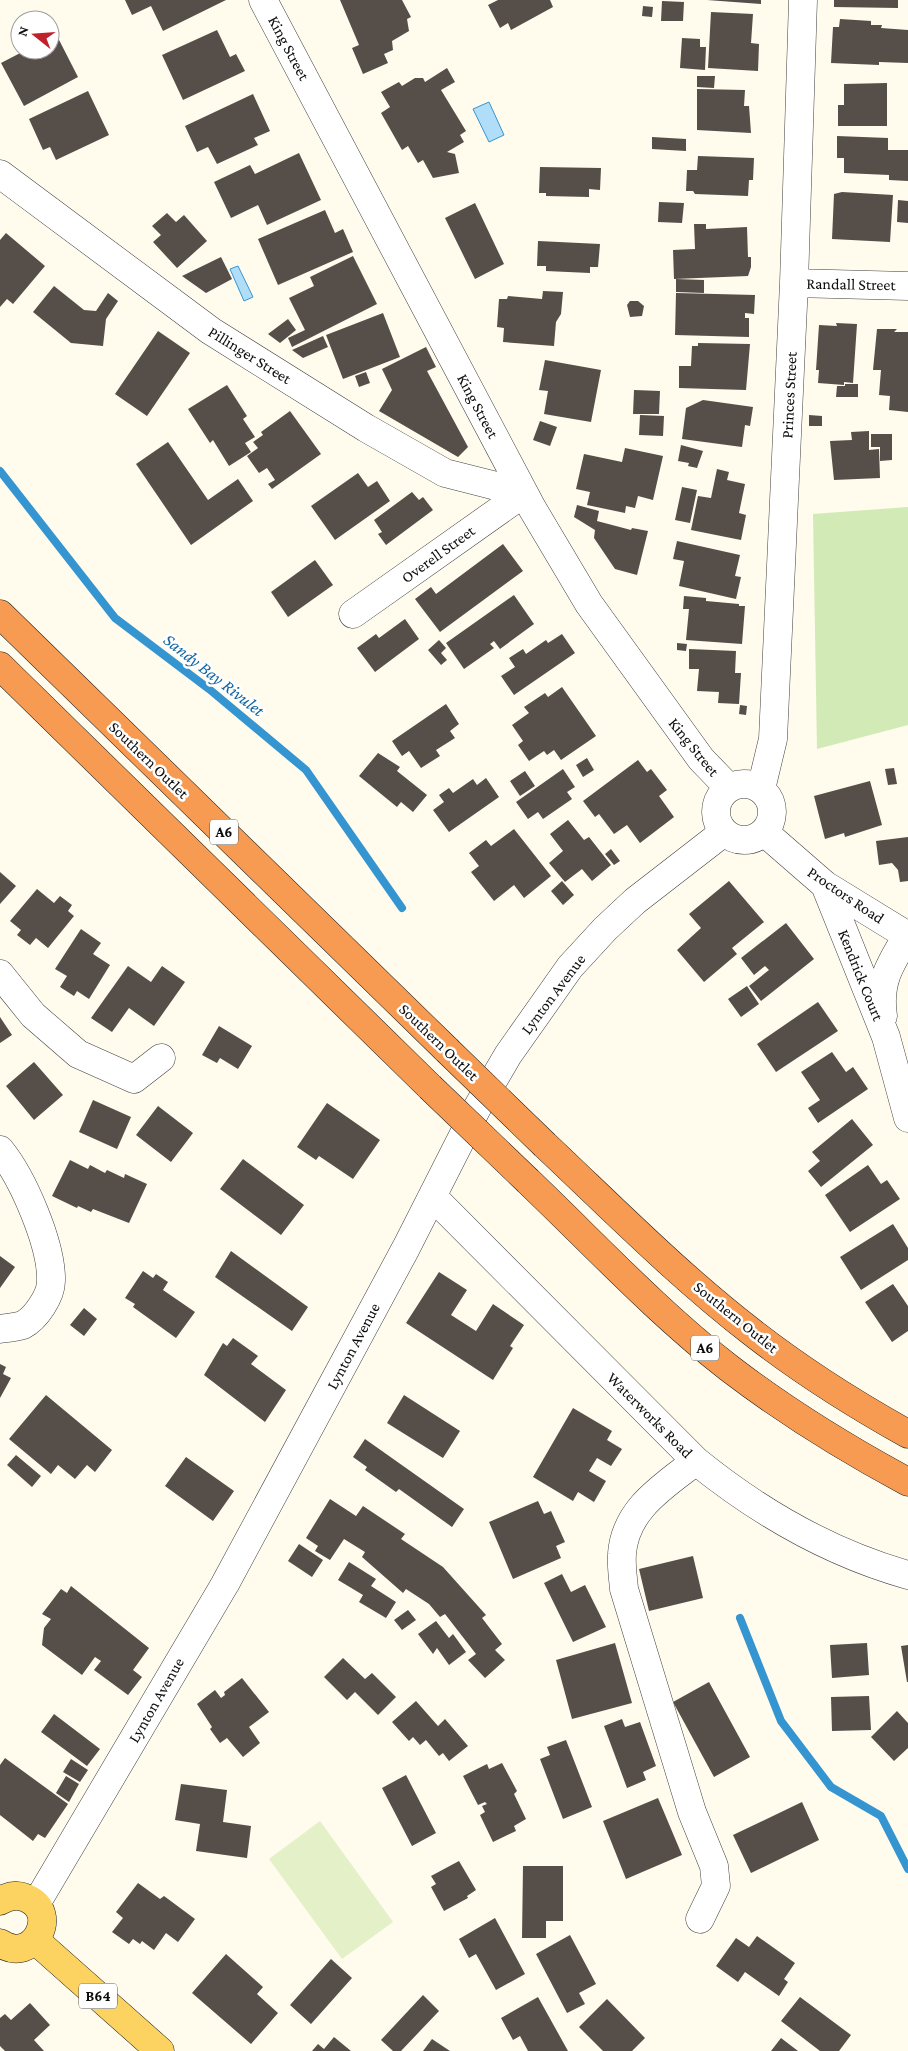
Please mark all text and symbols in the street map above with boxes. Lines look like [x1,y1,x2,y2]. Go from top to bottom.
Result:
north arrow [10,10,60,60]
street label: King Street [264,13,313,84]
text: N [14,24,32,38]
street label: Randall Street [806,275,897,293]
street label: Pillinger Street [205,323,295,388]
street label: Princes Street [778,350,800,439]
street label: King Street [453,371,502,442]
street label: Overell Street [398,521,478,586]
water label: Sandy Bay Rivulet [160,630,269,721]
street label: King Street [665,714,723,781]
street label: Southern Outlet [106,718,193,802]
road number: A6 [210,820,238,844]
street label: Proctors Road [805,863,888,927]
street label: Kendrick Court [835,927,887,1024]
street label: Lynton Avenue [517,951,589,1038]
street label: Southern Outlet [396,1000,483,1084]
street label: Southern Outlet [691,1278,782,1357]
street label: Lynton Avenue [323,1300,384,1393]
road number: A6 [691,1336,719,1360]
street label: Waterworks Road [604,1369,697,1462]
street label: Lynton Avenue [125,1654,188,1746]
road number: B64 [79,1984,117,2008]

